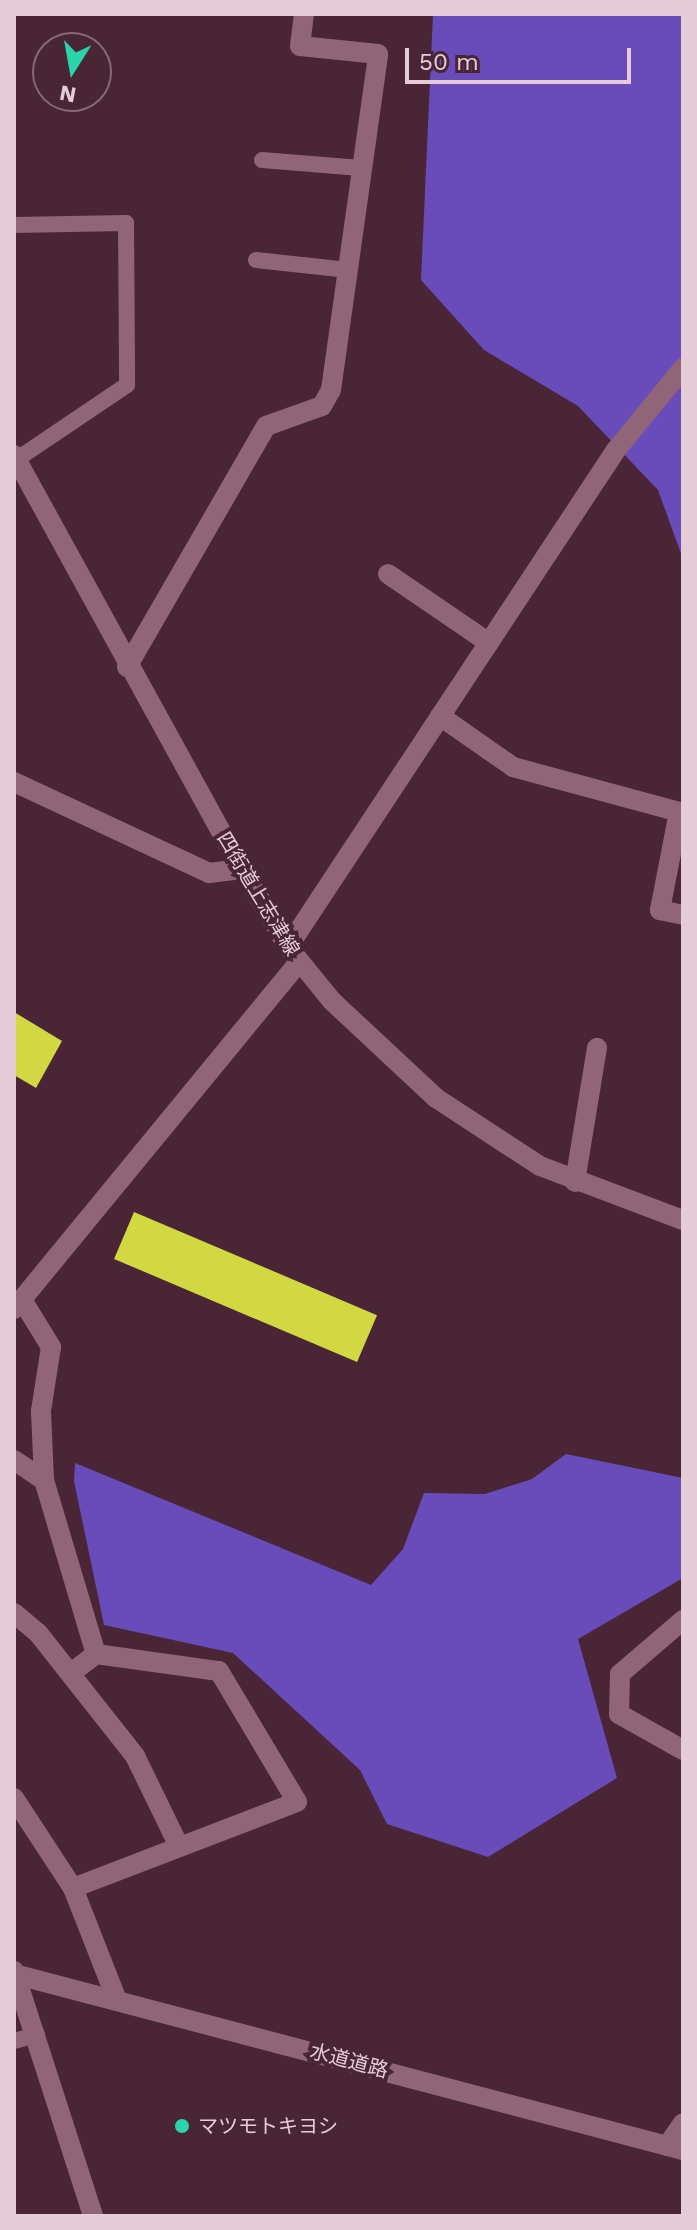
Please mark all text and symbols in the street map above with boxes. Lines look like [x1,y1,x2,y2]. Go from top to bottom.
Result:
north arrow [32,32,112,112]
scale bar [409,32,635,82]
text: 50 m [419,48,479,76]
text: N [57,80,78,108]
street label: 四街道上志津線 [212,828,304,960]
street label: 水道道路 [307,2039,391,2083]
place label: マツモトキヨシ [198,2114,338,2138]
marker: マツモトキヨシ [173,2117,191,2135]

